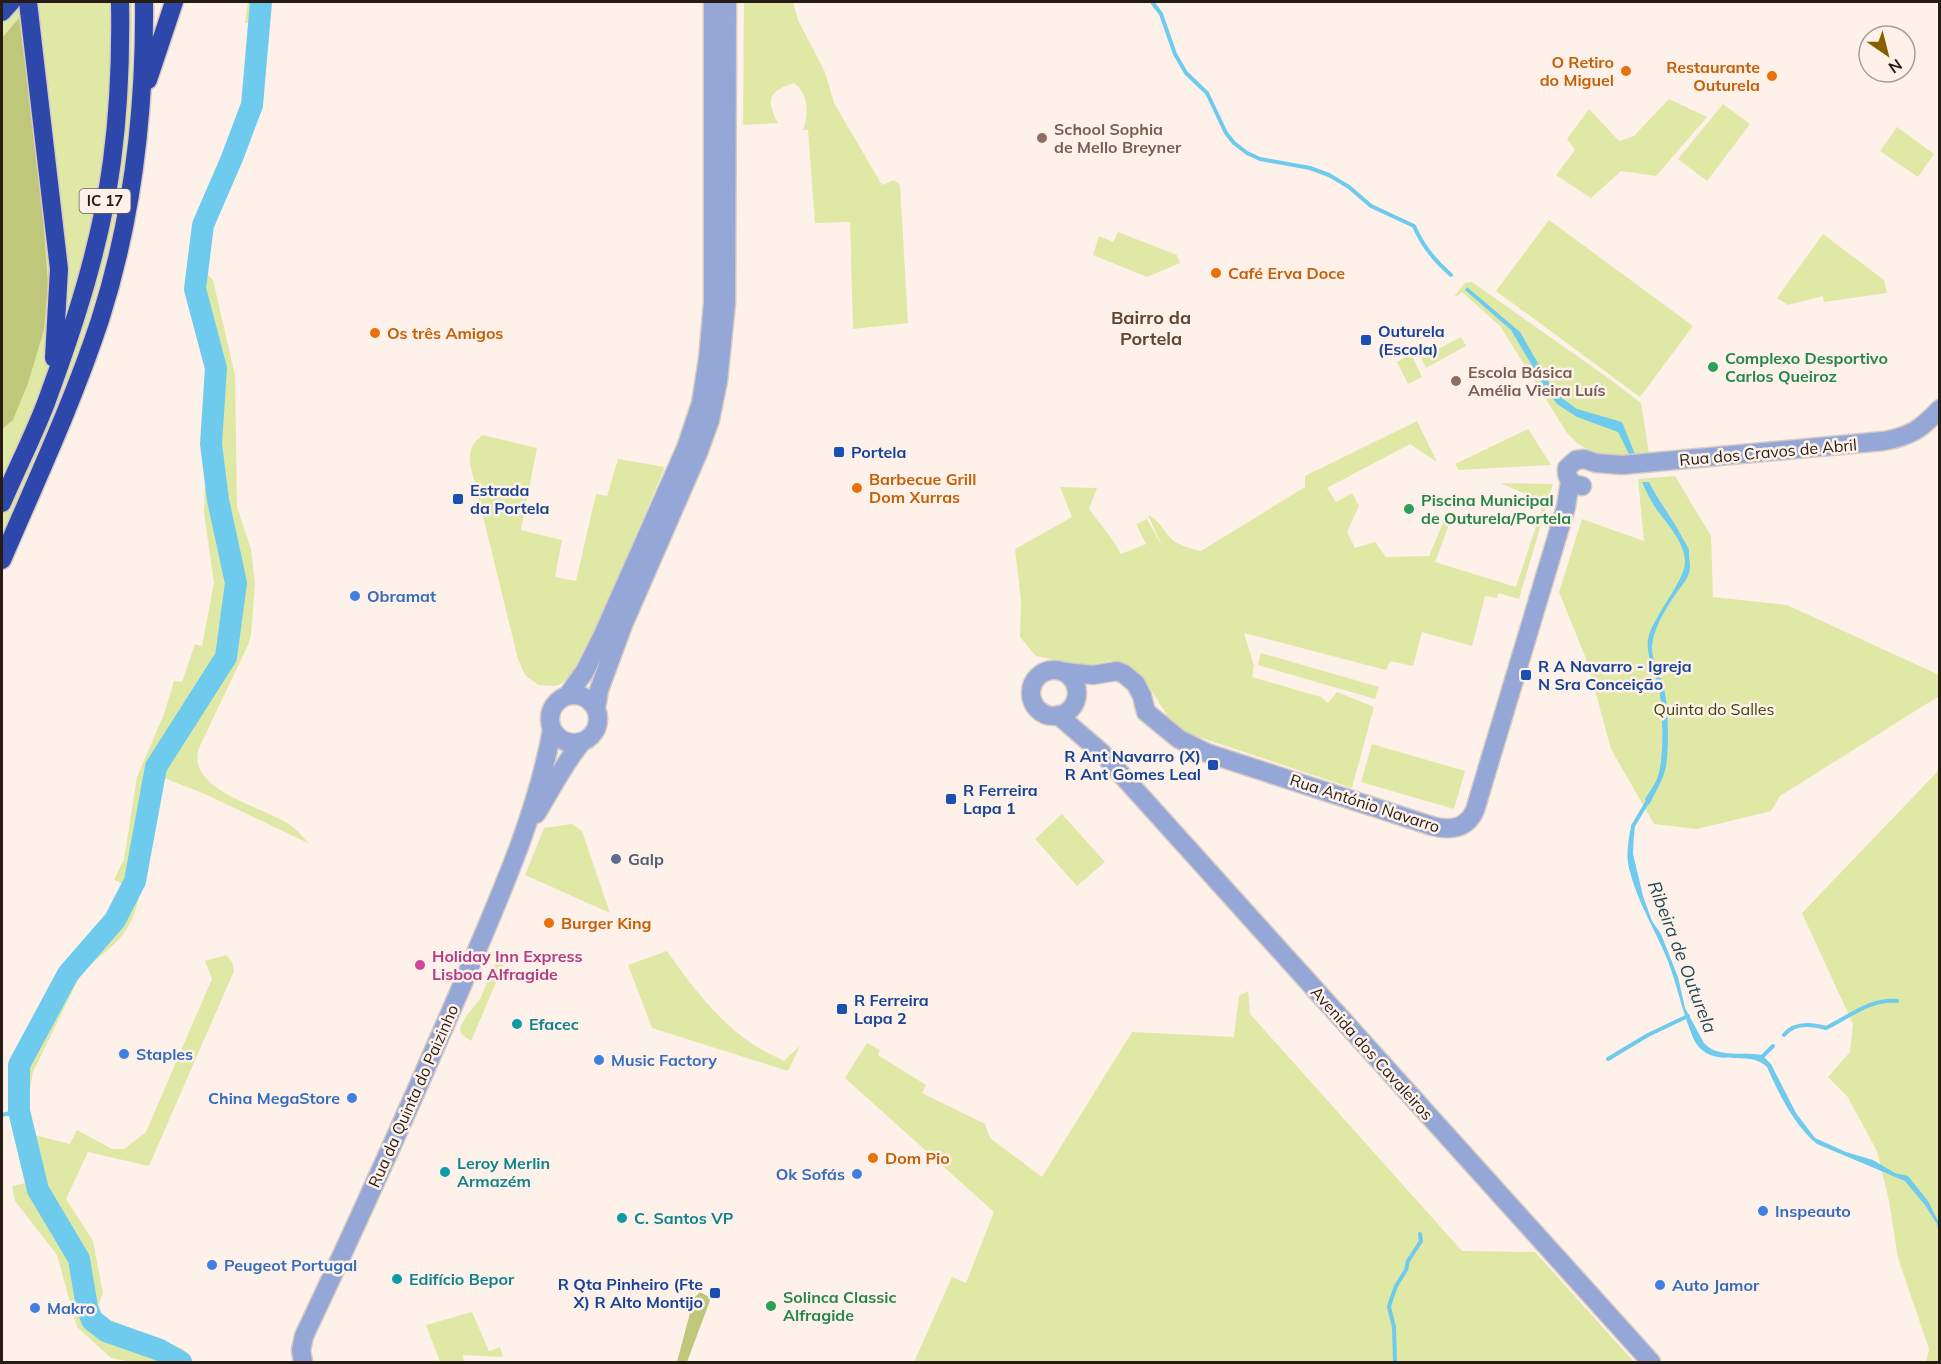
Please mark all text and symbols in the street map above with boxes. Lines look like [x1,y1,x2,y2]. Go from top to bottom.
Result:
north arrow [1857,24,1917,84]
place label: O Retiro do Miguel [1540,52,1614,90]
text: N [1885,55,1906,78]
place label: Restaurante Outurela [1666,57,1760,95]
marker: O Retiro do Miguel [1619,64,1633,78]
marker: Restaurante Outurela [1765,69,1779,83]
place label: School Sophia de Mello Breyner [1054,119,1182,157]
marker: School Sophia de Mello Breyner [1035,131,1049,145]
road number: IC 17 [80,189,130,213]
place label: Café Erva Doce [1228,263,1345,283]
marker: Café Erva Doce [1209,266,1223,280]
district label: Bairro da Portela [1111,306,1191,350]
place label: Outurela (Escola) [1378,321,1445,359]
place label: Os três Amigos [387,323,503,343]
marker: Os três Amigos [368,326,382,340]
marker: Outurela (Escola) [1359,333,1373,347]
place label: Complexo Desportivo Carlos Queiroz [1725,348,1888,386]
marker: Complexo Desportivo Carlos Queiroz [1706,360,1720,374]
place label: Escola Básica Amélia Vieira Luís [1468,362,1606,400]
marker: Escola Básica Amélia Vieira Luís [1449,374,1463,388]
street label: Rua dos Cravos de Abril [1678,434,1858,470]
place label: Portela [851,442,906,462]
marker: Portela [832,445,846,459]
place label: Barbecue Grill Dom Xurras [869,469,976,507]
place label: Estrada da Portela [470,480,550,518]
marker: Barbecue Grill Dom Xurras [850,481,864,495]
place label: Piscina Municipal de Outurela/Portela [1421,490,1571,528]
marker: Estrada da Portela [451,492,465,506]
marker: Piscina Municipal de Outurela/Portela [1402,502,1416,516]
place label: Obramat [367,586,436,606]
marker: Obramat [348,589,362,603]
place label: R A Navarro - Igreja N Sra Conceição [1538,656,1692,694]
marker: R A Navarro - Igreja N Sra Conceição [1519,668,1533,682]
park label: Quinta do Salles [1654,699,1774,719]
place label: R Ant Navarro (X) R Ant Gomes Leal [1064,746,1201,784]
marker: R Ant Navarro (X) R Ant Gomes Leal [1206,758,1220,772]
street label: Rua António Navarro [1288,769,1442,837]
place label: R Ferreira Lapa 1 [963,780,1038,818]
marker: R Ferreira Lapa 1 [944,792,958,806]
place label: Galp [628,849,664,869]
marker: Galp [609,852,623,866]
water label: Ribeira de Outurela [1643,877,1722,1036]
place label: Burger King [561,913,652,933]
marker: Burger King [542,916,556,930]
place label: Holiday Inn Express Lisboa Alfragide [432,946,582,984]
marker: Holiday Inn Express Lisboa Alfragide [413,958,427,972]
street label: Avenida dos Cavaleiros [1307,982,1437,1124]
place label: R Ferreira Lapa 2 [854,990,929,1028]
street label: Rua da Quinta do Paizinho [364,1002,462,1190]
marker: R Ferreira Lapa 2 [835,1002,849,1016]
place label: Efacec [529,1014,579,1034]
marker: Efacec [510,1017,524,1031]
place label: Staples [136,1044,193,1064]
marker: Staples [117,1047,131,1061]
place label: Music Factory [611,1050,717,1070]
marker: Music Factory [592,1053,606,1067]
place label: China MegaStore [208,1088,340,1108]
marker: China MegaStore [345,1091,359,1105]
place label: Dom Pio [885,1148,950,1168]
marker: Dom Pio [866,1151,880,1165]
place label: Leroy Merlin Armazém [457,1153,550,1191]
place label: Ok Sofás [776,1164,845,1184]
marker: Leroy Merlin Armazém [438,1165,452,1179]
marker: Ok Sofás [850,1167,864,1181]
place label: Inspeauto [1775,1201,1851,1221]
marker: Inspeauto [1756,1204,1770,1218]
place label: C. Santos VP [634,1208,734,1228]
marker: C. Santos VP [615,1211,629,1225]
place label: Peugeot Portugal [224,1255,357,1275]
marker: Peugeot Portugal [205,1258,219,1272]
place label: Edifício Bepor [409,1269,515,1289]
marker: Edifício Bepor [390,1272,404,1286]
place label: R Qta Pinheiro (Fte X) R Alto Montijo [558,1274,703,1312]
place label: Auto Jamor [1672,1275,1760,1295]
marker: Auto Jamor [1653,1278,1667,1292]
marker: R Qta Pinheiro (Fte X) R Alto Montijo [708,1286,722,1300]
place label: Solinca Classic Alfragide [783,1287,896,1325]
place label: Makro [47,1298,95,1318]
marker: Solinca Classic Alfragide [764,1299,778,1313]
marker: Makro [28,1301,42,1315]

